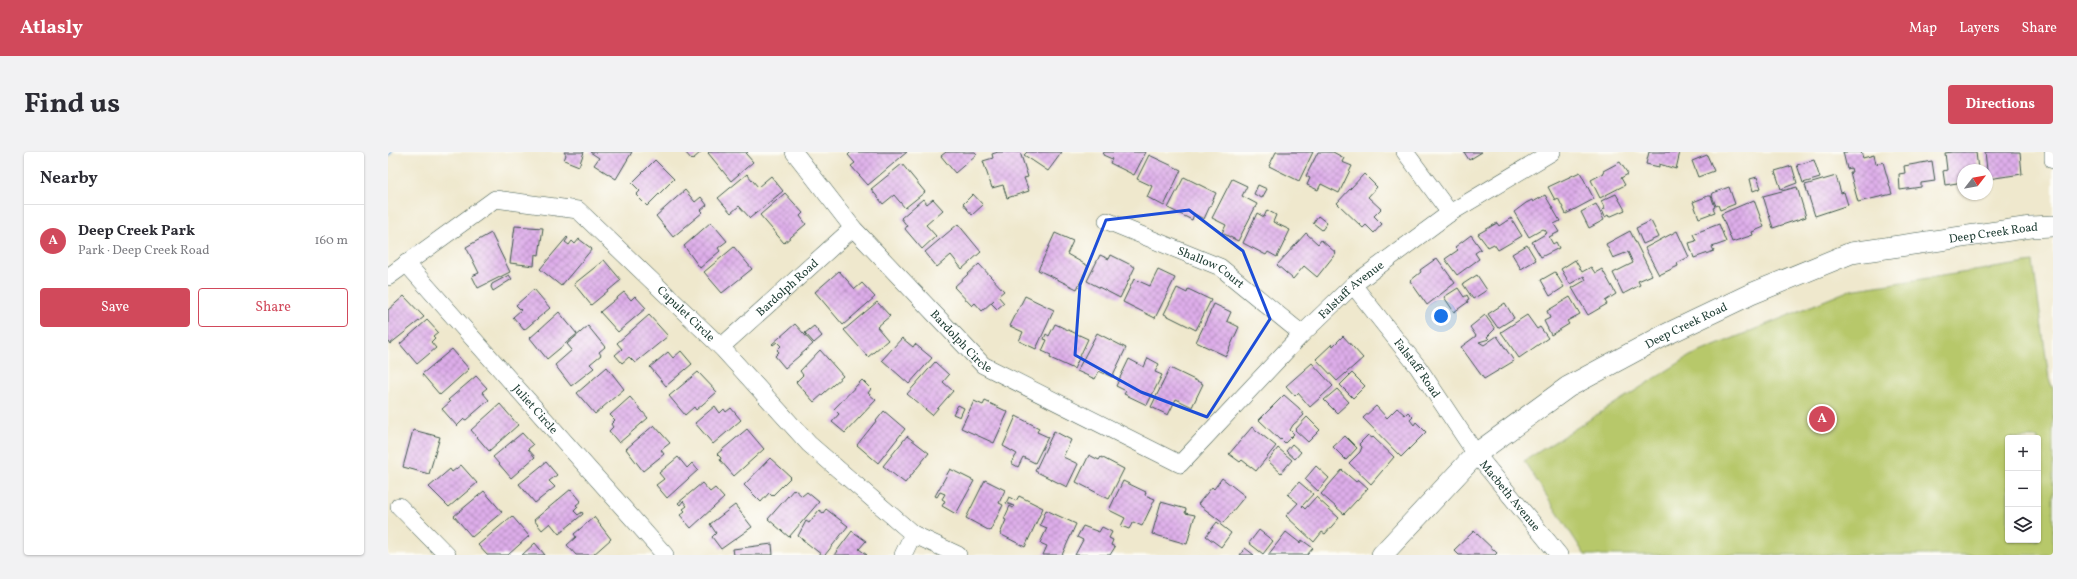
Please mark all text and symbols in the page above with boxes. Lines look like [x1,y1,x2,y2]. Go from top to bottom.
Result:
text: Atlasly [20,15,83,41]
text: Map [1909,19,1937,38]
text: Layers [1959,19,1999,38]
text: Share [2021,19,2057,38]
text: Find us [24,85,120,124]
button: Directions [1948,85,2053,124]
north arrow [1957,164,1993,200]
text: Nearby [40,167,98,190]
street label: Deep Creek Road [1948,220,2038,248]
text: Deep Creek Park [78,221,195,242]
text: A [48,232,58,250]
text: 160 m [314,232,348,250]
text: Park · Deep Creek Road [78,242,209,260]
street label: Shallow Court [1175,243,1247,293]
street label: Bardolph Road [753,256,822,320]
street label: Falstaff Avenue [1315,257,1388,323]
street label: Capulet Circle [653,283,718,346]
button: Save [40,288,190,327]
button: Share [198,288,348,327]
street label: Deep Creek Road [1642,299,1731,353]
your location [1431,306,1451,326]
street label: Bardolph Circle [926,307,995,377]
street label: Falstaff Road [1389,336,1444,402]
street label: Juliet Circle [508,381,561,438]
pin: A [1809,404,1835,434]
map controls [2005,435,2041,543]
button: + [2005,435,2041,471]
street label: Macbeth Avenue [1475,457,1544,535]
button: − [2005,471,2041,507]
button: layers [2005,507,2041,543]

